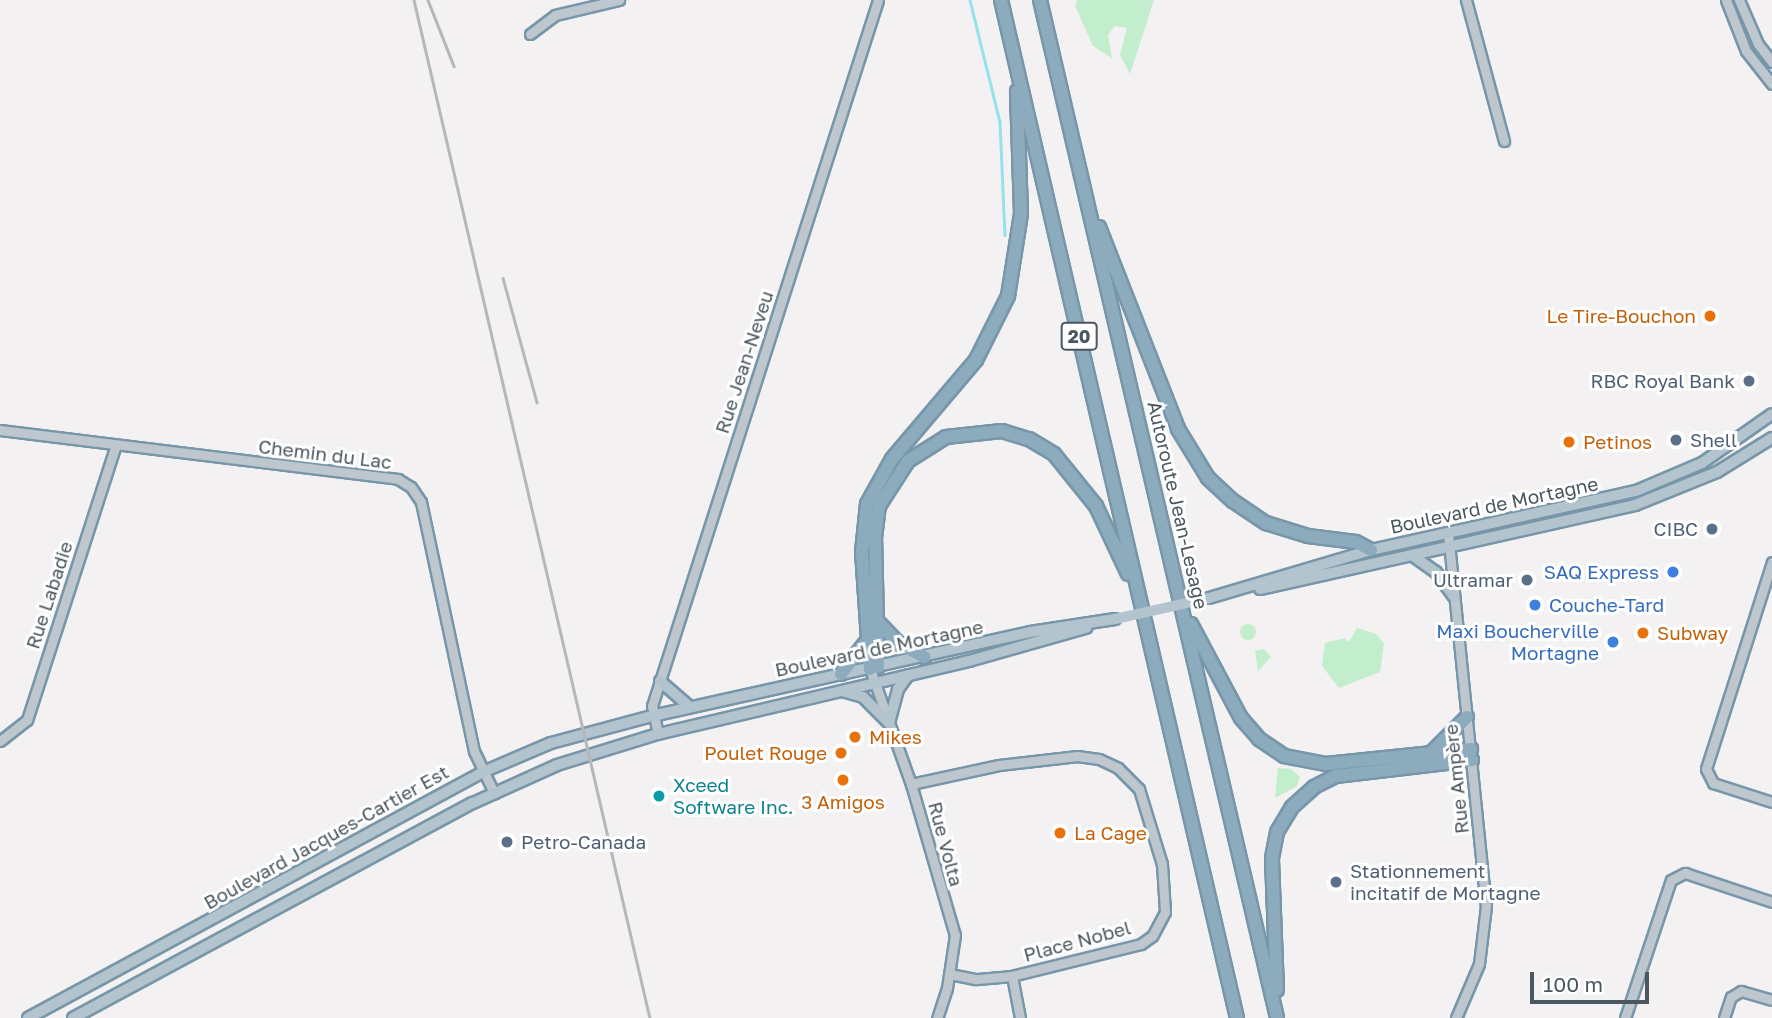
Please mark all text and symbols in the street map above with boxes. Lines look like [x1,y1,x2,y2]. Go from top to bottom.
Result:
street label: Rue Jean-Neveu [710,288,778,436]
place label: Le Tire-Bouchon [1547,305,1696,327]
marker: Le Tire-Bouchon [1702,308,1718,324]
road number: 20 [1060,322,1098,350]
place label: RBC Royal Bank [1591,370,1735,392]
marker: RBC Royal Bank [1741,373,1757,389]
street label: Autoroute Jean-Lesage [1143,399,1213,611]
place label: Shell [1690,429,1737,451]
place label: Petinos [1583,431,1652,453]
marker: Shell [1668,432,1684,448]
marker: Petinos [1561,434,1577,450]
street label: Chemin du Lac [257,435,393,473]
street label: Boulevard de Mortagne [1388,472,1600,538]
place label: CIBC [1654,518,1698,540]
marker: CIBC [1704,521,1720,537]
street label: Rue Labadie [21,538,77,652]
place label: SAQ Express [1544,561,1659,583]
marker: SAQ Express [1665,564,1681,580]
place label: Ultramar [1433,569,1513,591]
marker: Ultramar [1519,572,1535,588]
place label: Couche-Tard [1549,594,1664,616]
marker: Couche-Tard [1527,597,1543,613]
street label: Boulevard de Mortagne [773,615,985,681]
place label: Maxi Boucherville Mortagne [1436,620,1599,664]
place label: Subway [1657,622,1728,644]
marker: Subway [1635,625,1651,641]
marker: Maxi Boucherville Mortagne [1605,634,1621,650]
street label: Rue Ampère [1439,723,1473,835]
place label: Mikes [869,726,922,748]
marker: Mikes [847,729,863,745]
place label: Poulet Rouge [704,742,827,764]
marker: Poulet Rouge [833,745,849,761]
street label: Boulevard Jacques-Cartier Est [200,760,452,914]
marker: 3 Amigos [835,772,851,788]
place label: Xceed Software Inc. [673,774,793,818]
marker: Xceed Software Inc. [651,788,667,804]
place label: 3 Amigos [801,791,885,813]
street label: Rue Volta [924,799,968,889]
place label: La Cage [1074,822,1147,844]
marker: La Cage [1052,825,1068,841]
place label: Petro-Canada [521,831,646,853]
marker: Petro-Canada [499,834,515,850]
place label: Stationnement incitatif de Mortagne [1350,860,1540,904]
marker: Stationnement incitatif de Mortagne [1328,874,1344,890]
street label: Place Nobel [1021,916,1133,966]
scale bar [1534,958,1653,1002]
text: 100 m [1543,971,1603,997]

